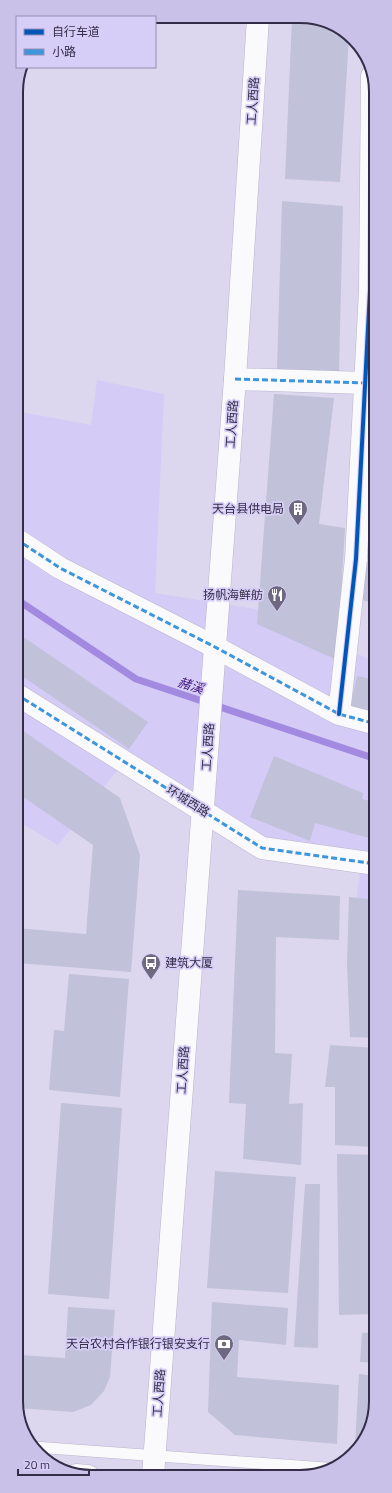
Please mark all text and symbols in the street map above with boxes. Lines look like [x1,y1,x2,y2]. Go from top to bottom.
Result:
legend [16,16,156,68]
text: 自行车道 [52,22,100,41]
text: 小路 [52,42,76,61]
street label: 工人西路 [241,76,264,126]
street label: 工人西路 [220,399,243,449]
building icon: 天台县供电局 [287,498,309,526]
place label: 天台县供电局 [212,499,284,518]
restaurant icon: 扬帆海鲜舫 [266,584,288,612]
place label: 扬帆海鲜舫 [203,585,263,604]
water label: 赭溪 [176,671,208,699]
street label: 工人西路 [196,722,219,772]
street label: 环城西路 [163,780,214,821]
bus stop icon: 建筑大厦 [140,952,162,980]
place label: 建筑大厦 [165,953,213,972]
street label: 工人西路 [171,1045,194,1095]
bank icon: 天台农村合作银行银安支行 [213,1333,235,1361]
place label: 天台农村合作银行银安支行 [66,1334,210,1353]
street label: 工人西路 [147,1368,170,1418]
scale bar [18,1451,89,1477]
text: 20 m [24,1455,50,1474]

